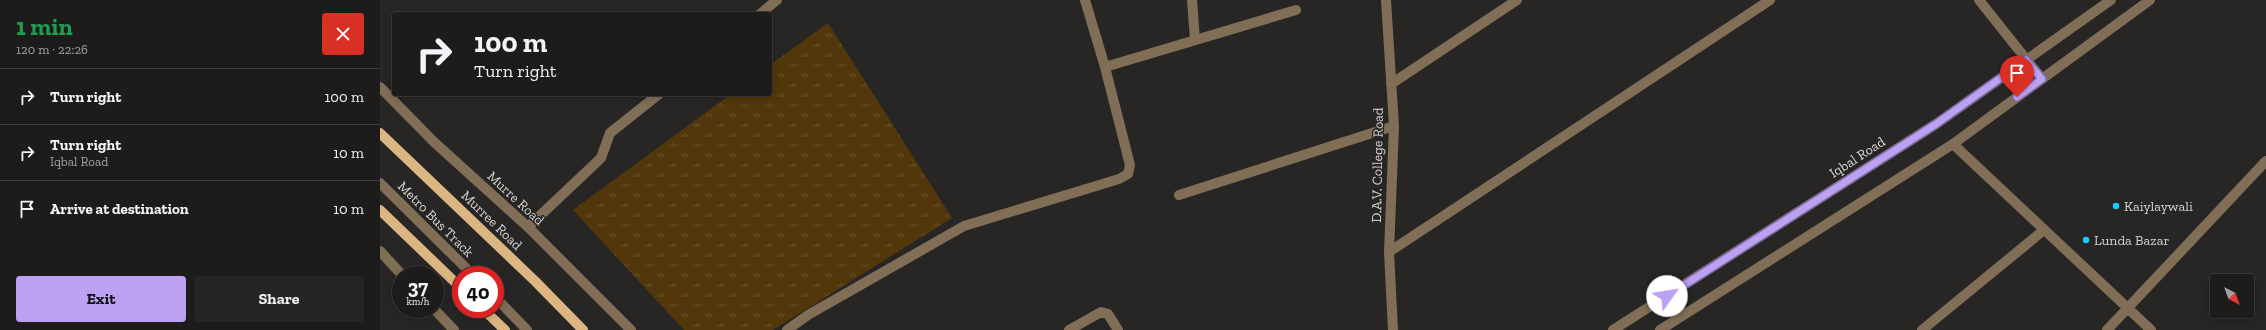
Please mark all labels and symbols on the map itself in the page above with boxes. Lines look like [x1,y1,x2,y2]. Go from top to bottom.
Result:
pin [2000,56,2034,97]
street label: D.A.V. College Road [1368,107,1387,223]
street label: Iqbal Road [1826,133,1889,182]
street label: Murre Road [484,168,548,229]
street label: Metro Bus Track [394,178,478,261]
street label: Murree Road [458,187,526,254]
place label: Kaiylaywali [2124,198,2193,215]
marker: Kaiylaywali [2111,201,2121,211]
place label: Lunda Bazar [2094,232,2169,249]
marker: Lunda Bazar [2081,235,2091,245]
speed limit sign: 40 [452,266,504,318]
north arrow [2210,274,2254,318]
position arrow [1646,275,1688,317]

